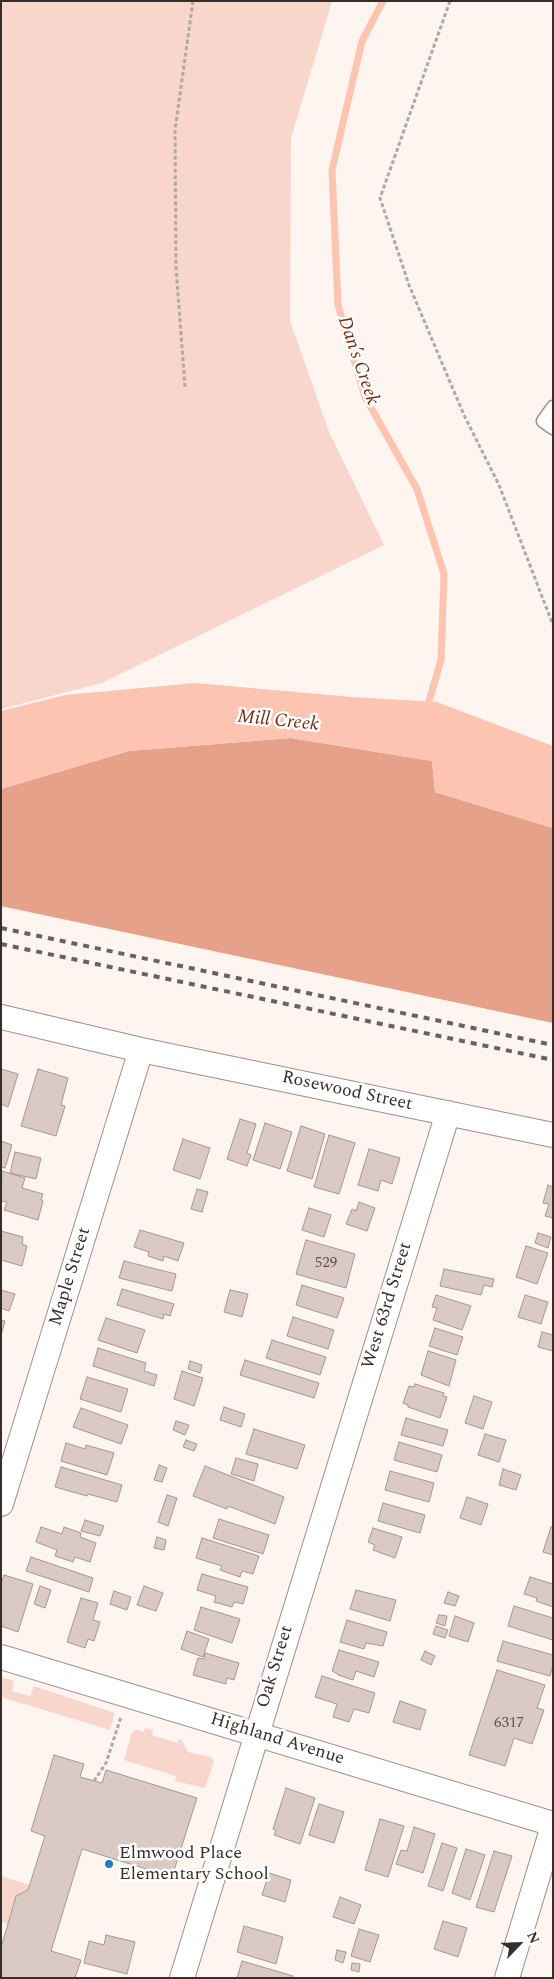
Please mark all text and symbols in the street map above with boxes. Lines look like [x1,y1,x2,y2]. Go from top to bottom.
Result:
water label: Dan’s Creek [331,313,383,409]
water label: Mill Creek [236,706,320,738]
street label: Rosewood Street [280,1068,414,1116]
street label: Maple Street [46,1225,96,1329]
street label: West 63rd Street [358,1240,418,1372]
house number: 529 [315,1255,337,1273]
street label: Oak Street [253,1623,299,1711]
street label: Highland Avenue [207,1709,347,1771]
house number: 6317 [494,1715,524,1733]
place label: Elmwood Place Elementary School [119,1843,269,1886]
marker: Elmwood Place Elementary School [103,1858,115,1870]
north arrow [494,1919,544,1969]
text: N [521,1928,545,1947]

